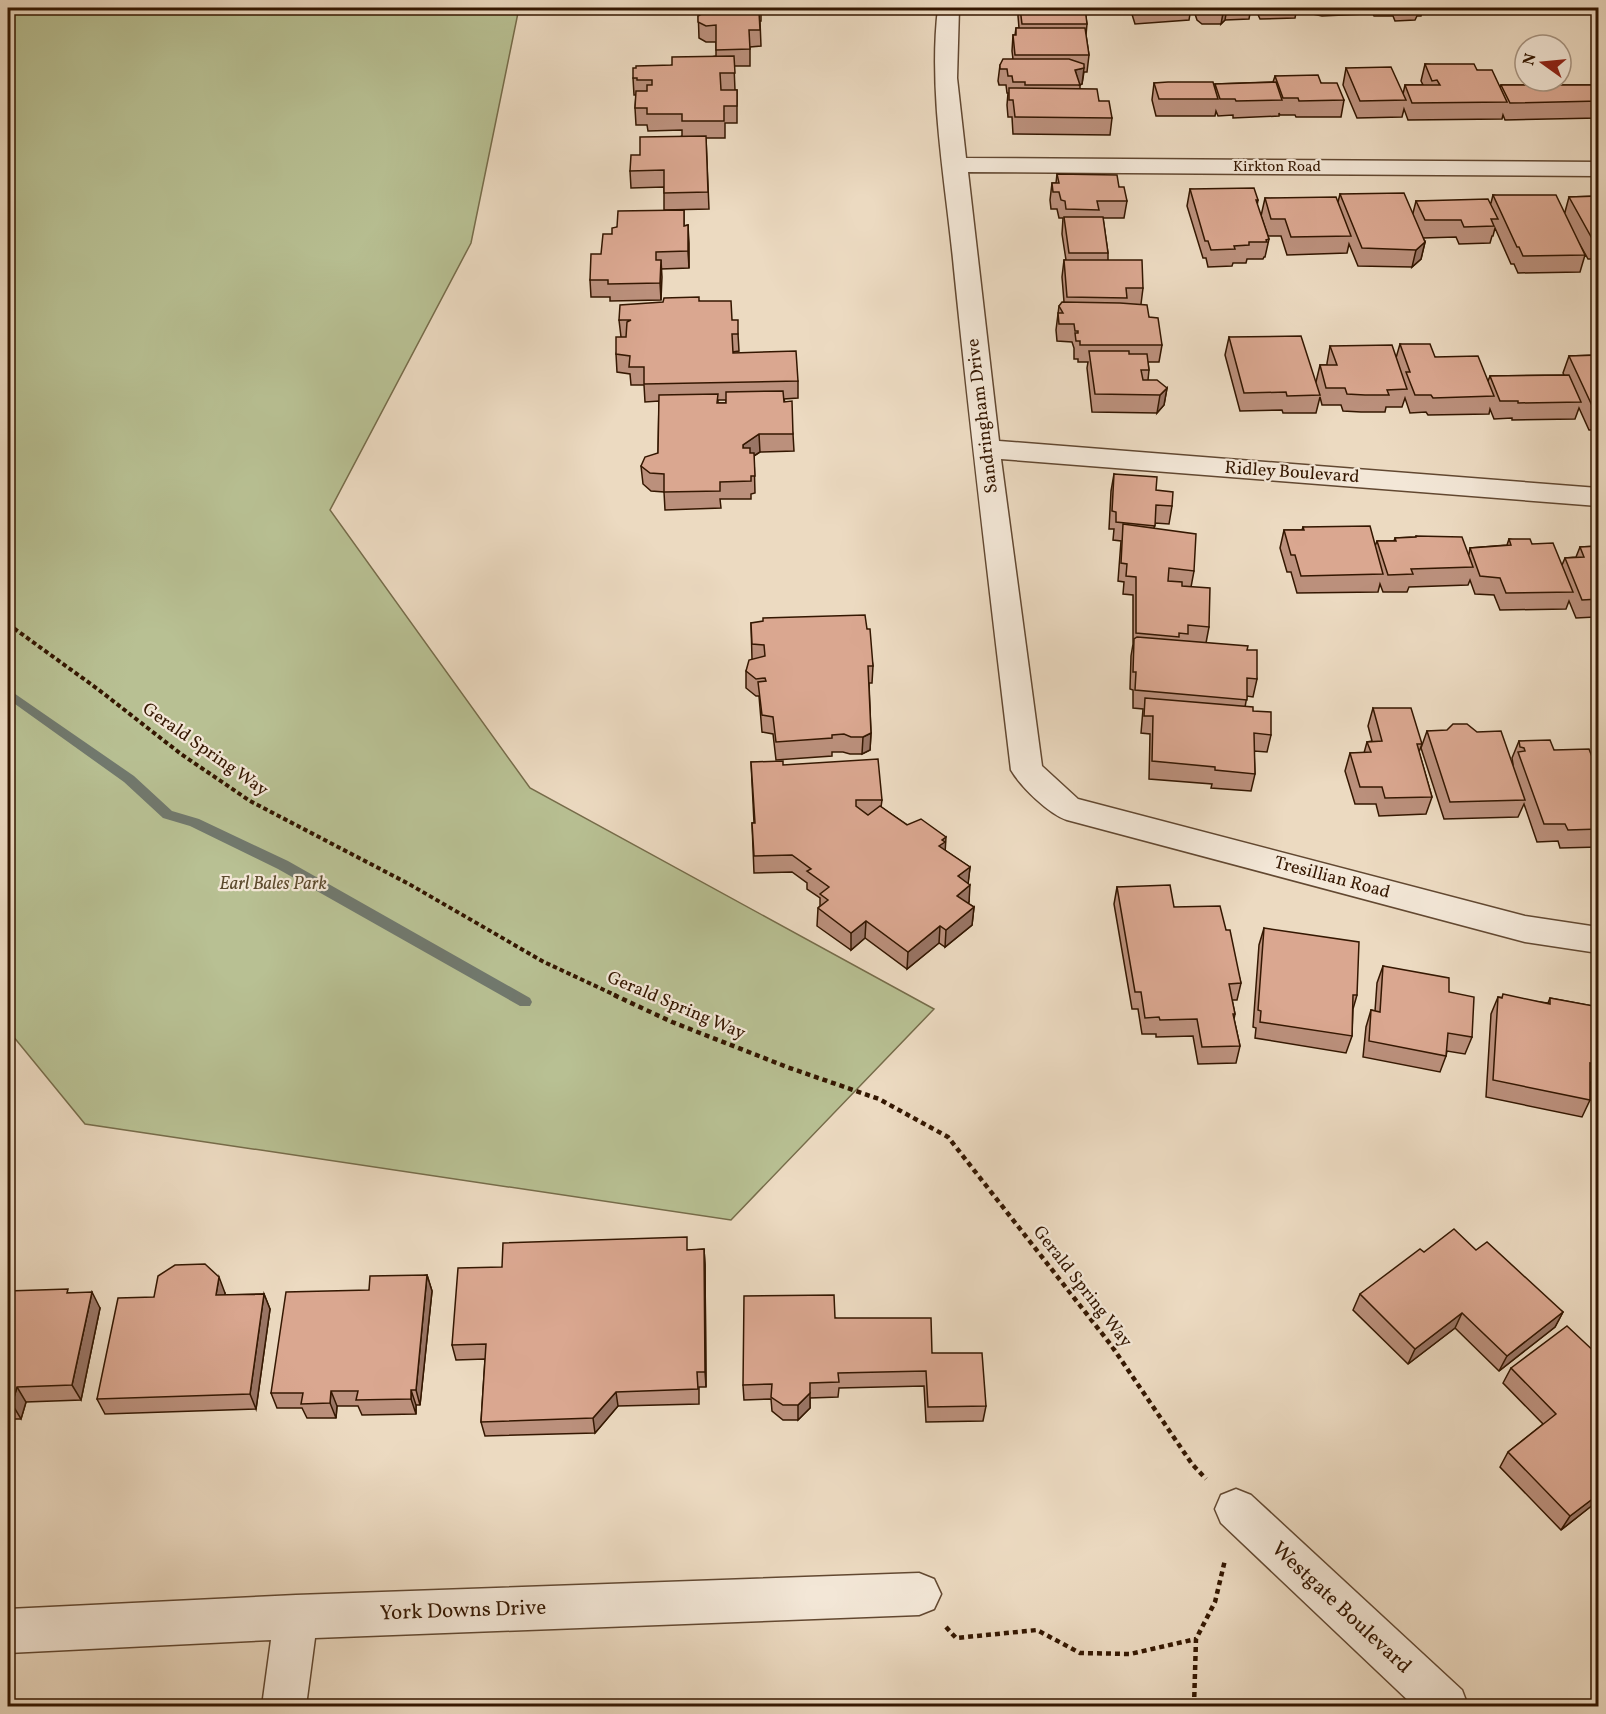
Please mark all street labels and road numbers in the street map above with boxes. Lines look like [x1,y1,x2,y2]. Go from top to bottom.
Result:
street label: Kirkton Road [1233,157,1321,178]
street label: Sandringham Drive [961,337,1005,495]
street label: Ridley Boulevard [1224,456,1360,490]
street label: Gerald Spring Way [137,697,273,803]
street label: Tresillian Road [1271,851,1393,905]
street label: Gerald Spring Way [603,965,749,1047]
street label: Gerald Spring Way [1026,1221,1138,1353]
street label: Westgate Boulevard [1264,1535,1418,1681]
street label: York Downs Drive [379,1594,547,1628]

